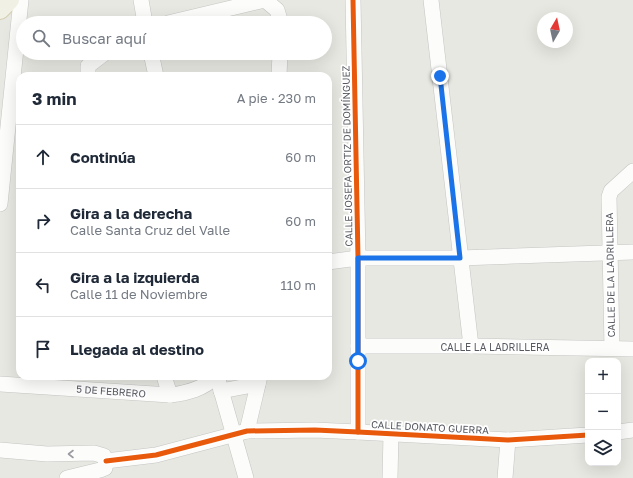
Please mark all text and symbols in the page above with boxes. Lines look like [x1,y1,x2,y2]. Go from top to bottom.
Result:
north arrow [537,12,573,48]
search box [16,16,332,60]
icon: search [30,27,52,49]
text: Buscar aquí [62,29,146,47]
street label: CALLE JOSEFA ORTIZ DE DOMÍNGUEZ [339,65,355,247]
route end [431,67,449,85]
text: 3 min [32,88,76,109]
text: A pie · 230 m [237,90,316,106]
icon: ahead [32,146,54,168]
text: Continúa [70,148,136,166]
text: 60 m [285,149,316,165]
text: Gira a la derecha [70,204,192,222]
icon: right [32,210,54,232]
street label: CALLE DE LA LADRILLERA [603,212,617,337]
text: 60 m [285,213,316,229]
text: Calle Santa Cruz del Valle [70,222,230,238]
text: Gira a la izquierda [70,268,200,286]
icon: left [32,274,54,296]
text: 110 m [281,277,316,293]
text: Calle 11 de Noviembre [70,286,208,302]
icon: arrive [32,338,54,360]
text: Llegada al destino [70,340,204,358]
street label: CALLE LA LADRILLERA [440,341,550,353]
route start [349,352,367,370]
map controls [585,358,621,466]
button: + [585,358,621,394]
street label: 5 DE FEBRERO [76,383,146,399]
button: − [585,394,621,430]
street label: CALLE DONATO GUERRA [371,418,489,436]
button: layers [585,430,621,466]
one-way arrow [68,450,74,458]

